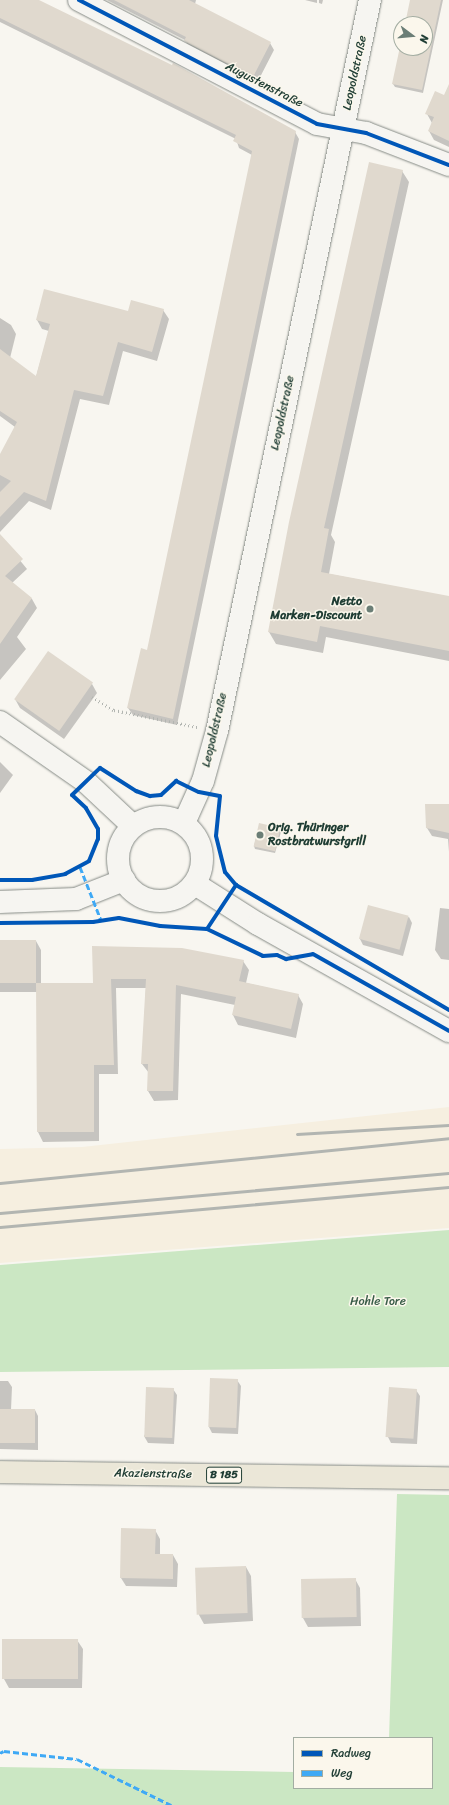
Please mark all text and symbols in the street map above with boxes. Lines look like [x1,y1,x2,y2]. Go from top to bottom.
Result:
north arrow [393,16,433,56]
text: N [414,33,434,45]
street label: Leopoldstraße [340,34,370,112]
street label: Augustenstraße [223,59,305,111]
street label: Leopoldstraße [268,374,298,452]
place label: Netto Marken-Discount [270,595,362,623]
marker: Netto Marken-Discount [365,604,375,614]
street label: Leopoldstraße [199,691,231,769]
place label: Orig. Thüringer Rostbratwurstgrill [268,821,366,849]
marker: Orig. Thüringer Rostbratwurstgrill [255,830,265,840]
park label: Hohle Tore [350,1295,406,1309]
street label: Akazienstraße [114,1466,192,1482]
road number: B 185 [206,1466,242,1484]
legend [293,1737,433,1789]
text: Radweg [331,1742,371,1764]
text: Weg [331,1762,352,1784]

